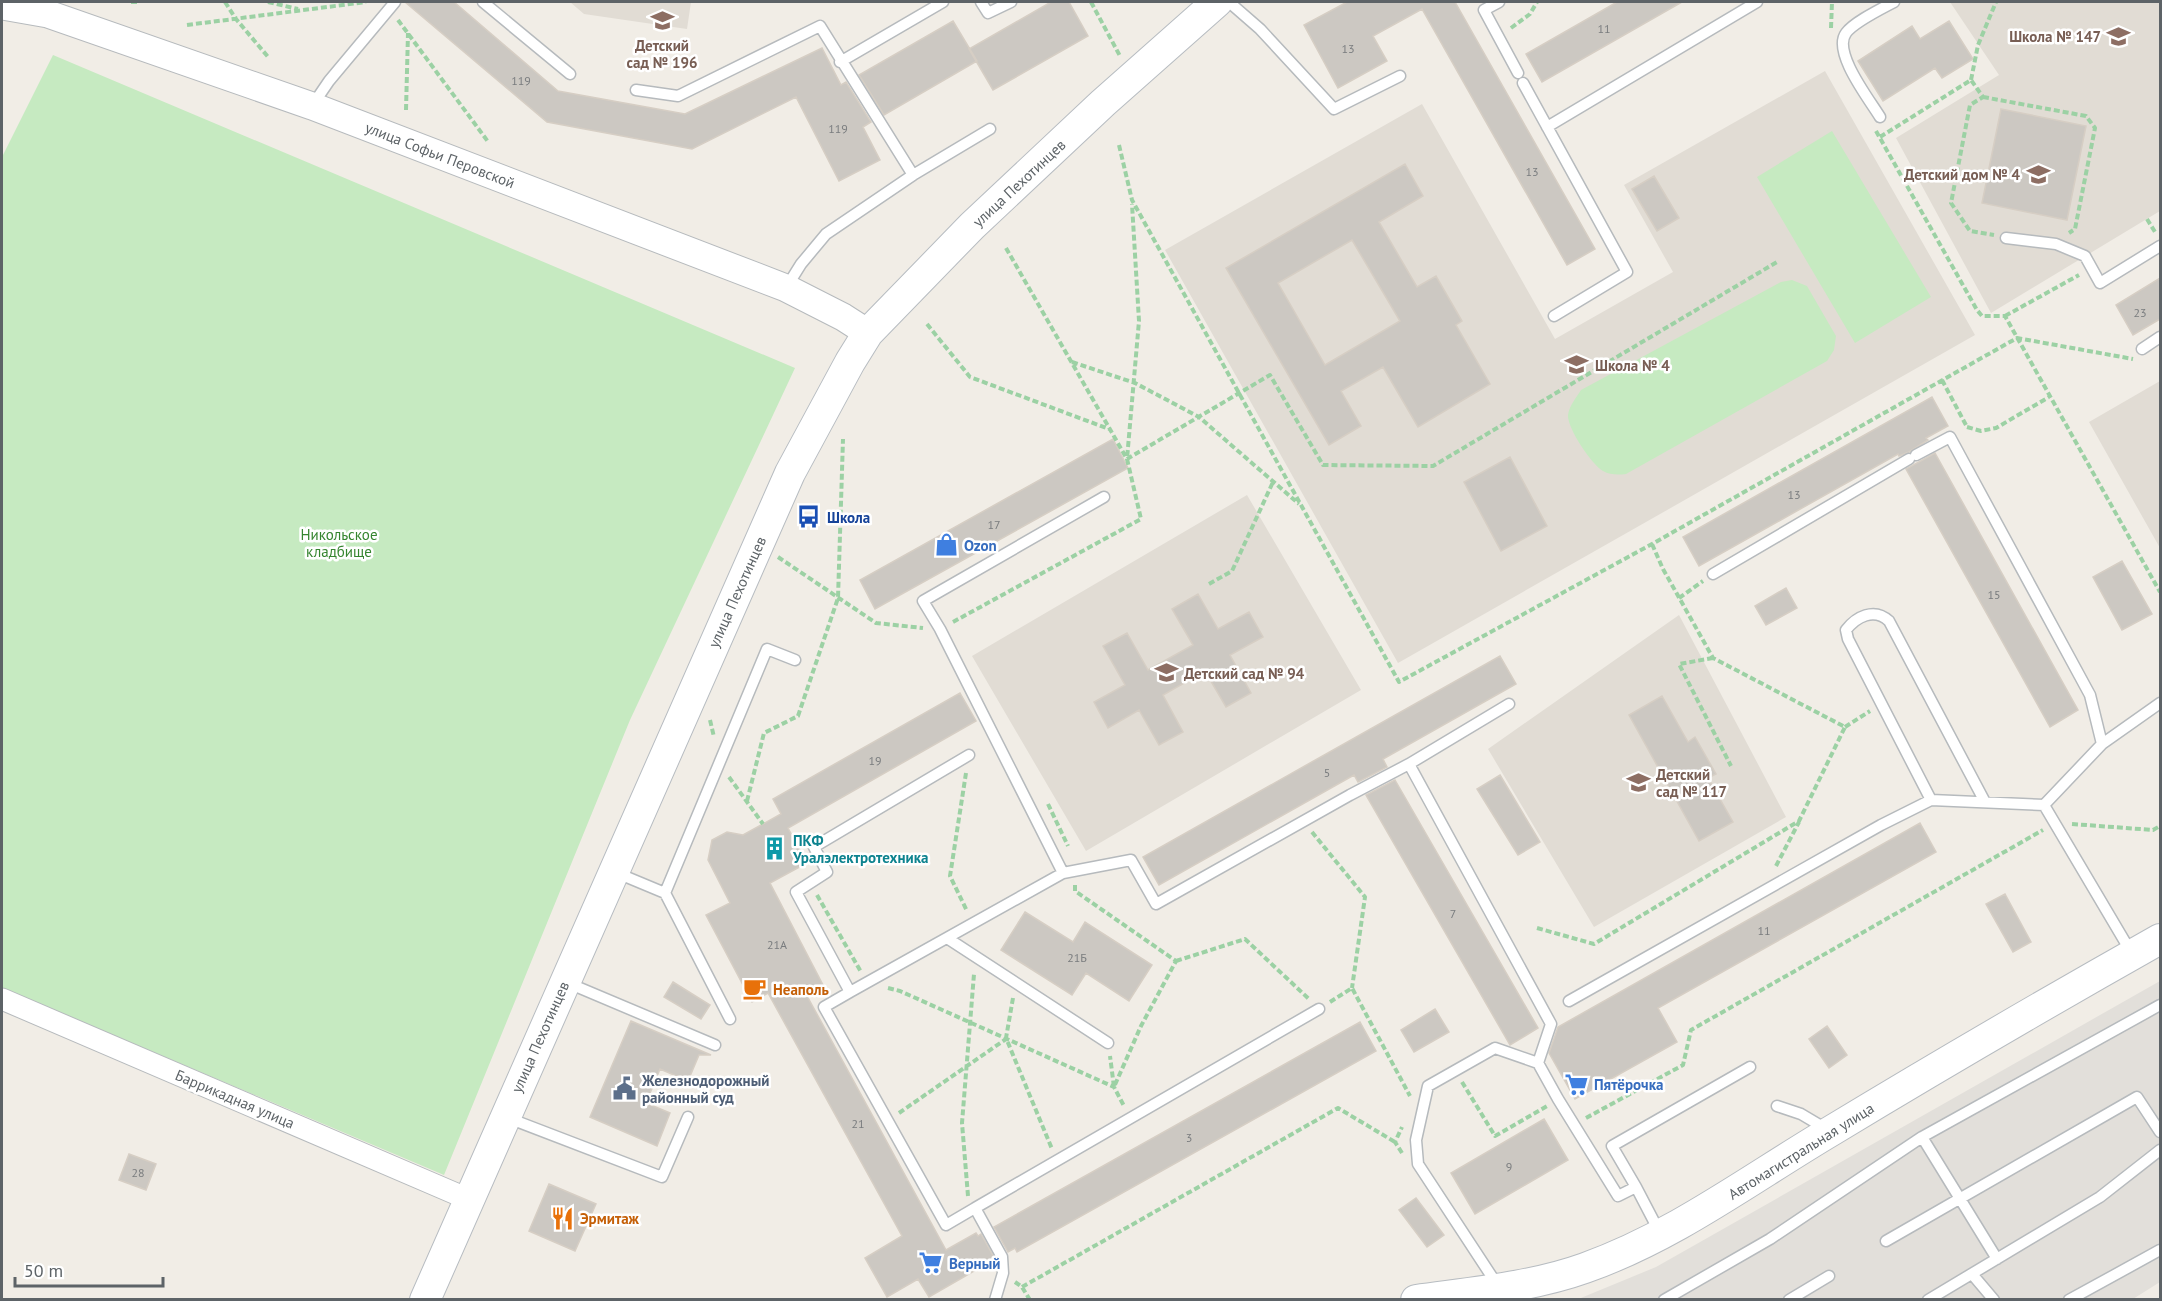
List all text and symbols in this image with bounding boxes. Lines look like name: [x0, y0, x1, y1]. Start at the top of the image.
school or university icon: Детский сад № 196: [649, 8, 675, 34]
house number: 11: [1597, 21, 1611, 36]
school or university icon: Школа № 147: [2106, 23, 2132, 49]
place label: Школа № 147: [2009, 27, 2101, 46]
place label: Детский сад № 196: [627, 36, 697, 72]
house number: 13: [1341, 41, 1355, 56]
house number: 119: [511, 73, 531, 88]
street label: улица Софьи Перовской: [362, 118, 518, 192]
house number: 119: [828, 121, 848, 136]
street label: улица Пехотинцев: [969, 135, 1069, 231]
school or university icon: Детский дом № 4: [2025, 161, 2051, 187]
house number: 13: [1525, 164, 1539, 179]
place label: Детский дом № 4: [1904, 165, 2020, 184]
house number: 23: [2133, 305, 2147, 320]
school or university icon: Школа № 4: [1564, 352, 1590, 378]
place label: Школа № 4: [1595, 356, 1670, 375]
house number: 13: [1787, 487, 1801, 502]
bus stop icon: Школа: [796, 504, 822, 530]
place label: Школа: [827, 508, 870, 527]
house number: 17: [987, 517, 1001, 532]
park label: Никольское кладбище: [301, 525, 378, 561]
shop icon: Ozon: [933, 532, 959, 558]
street label: улица Пехотинцев: [704, 533, 770, 651]
place label: Ozon: [964, 536, 997, 555]
house number: 15: [1987, 587, 2001, 602]
school or university icon: Детский сад № 94: [1153, 660, 1179, 686]
place label: Детский сад № 94: [1184, 664, 1305, 683]
house number: 19: [868, 753, 882, 768]
house number: 5: [1324, 765, 1330, 780]
place label: Детский сад № 117: [1656, 765, 1727, 801]
school or university icon: Детский сад № 117: [1625, 770, 1651, 796]
place label: ПКФ Уралэлектротехника: [792, 831, 928, 867]
building icon: ПКФ Уралэлектротехника: [762, 836, 788, 862]
house number: 7: [1450, 906, 1456, 921]
house number: 11: [1757, 923, 1771, 938]
house number: 21А: [767, 937, 787, 952]
house number: 21Б: [1067, 950, 1087, 965]
cafe icon: Неаполь: [742, 976, 768, 1002]
street label: улица Пехотинцев: [507, 978, 573, 1096]
place label: Неаполь: [773, 980, 830, 999]
street label: Баррикадная улица: [173, 1065, 297, 1133]
place label: Железнодорожный районный суд: [641, 1071, 769, 1107]
supermarket icon: Пятёрочка: [1563, 1071, 1589, 1097]
place label: Пятёрочка: [1594, 1075, 1663, 1094]
public building icon: Железнодорожный районный суд: [611, 1076, 637, 1102]
street label: Автомагистральная улица: [1725, 1098, 1877, 1204]
house number: 21: [851, 1116, 865, 1131]
house number: 3: [1186, 1130, 1192, 1145]
house number: 9: [1506, 1159, 1512, 1174]
house number: 28: [131, 1165, 145, 1180]
restaurant icon: Эрмитаж: [549, 1205, 575, 1231]
place label: Эрмитаж: [580, 1209, 640, 1228]
scale bar: [15, 1250, 164, 1288]
supermarket icon: Верный: [918, 1250, 944, 1276]
place label: Верный: [949, 1254, 1000, 1273]
text: 50 m: [24, 1259, 63, 1282]

